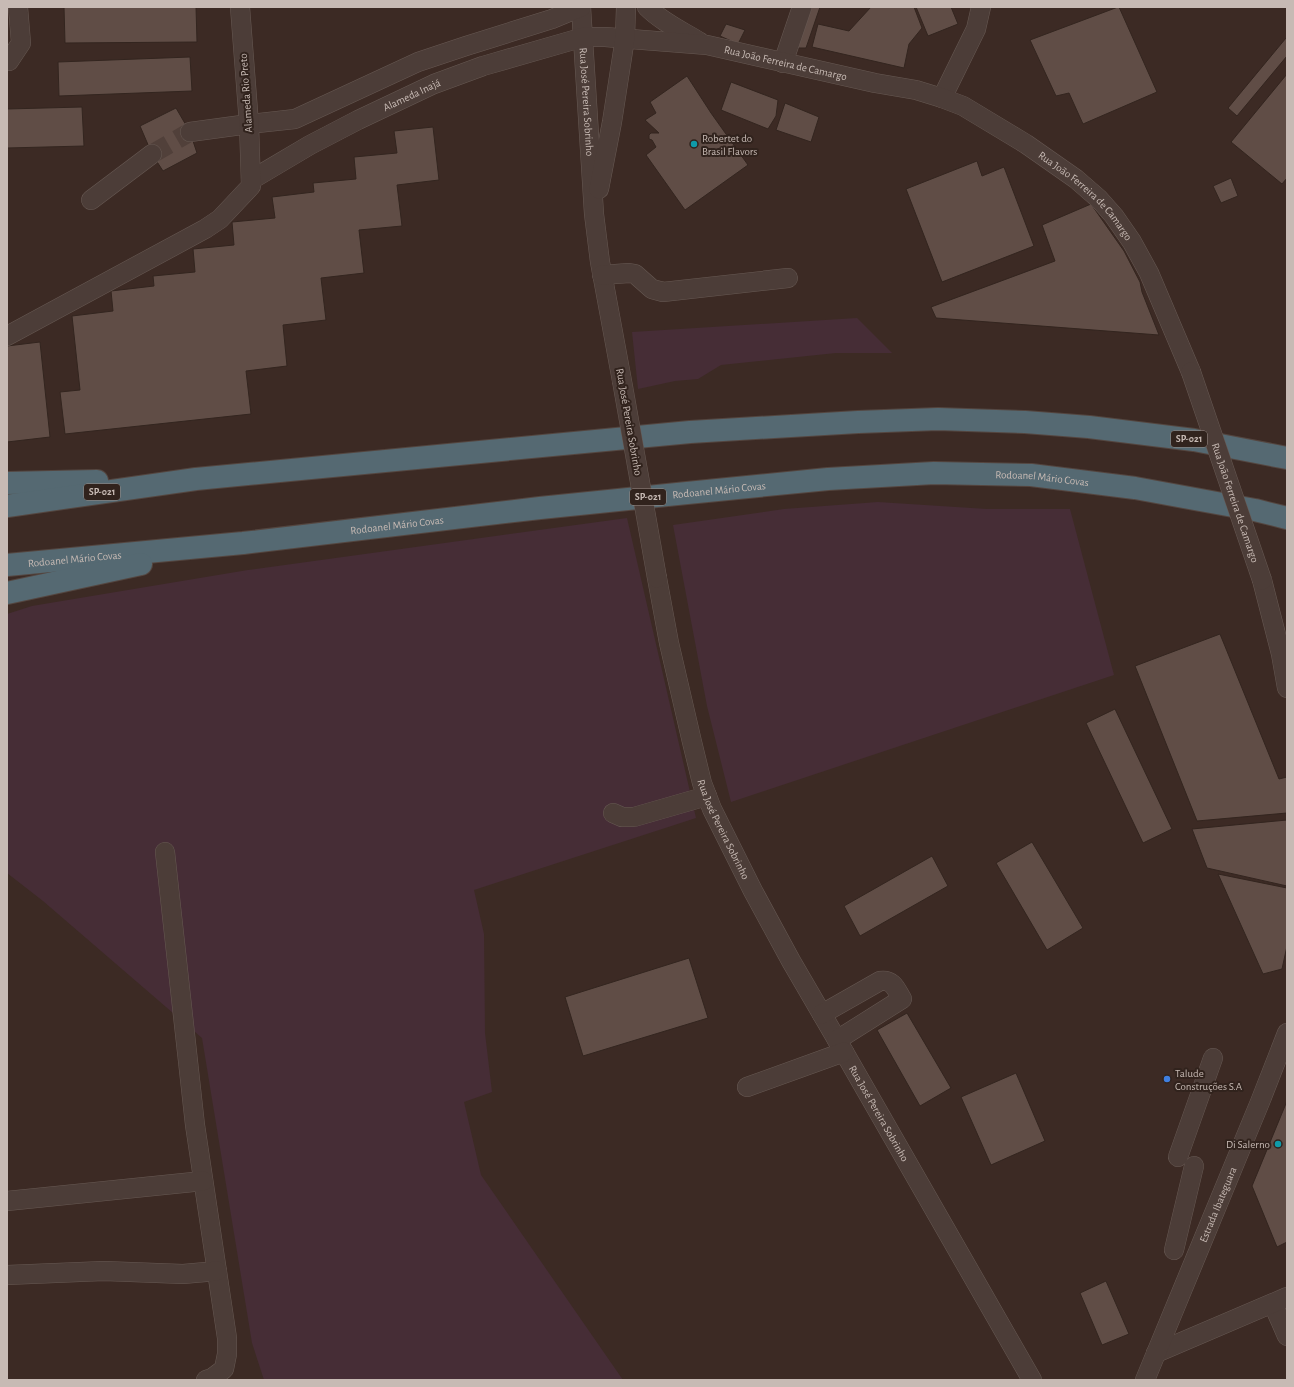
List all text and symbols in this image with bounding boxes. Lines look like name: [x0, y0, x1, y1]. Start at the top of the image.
street label: Rua João Ferreira de Camargo: [723, 44, 848, 82]
street label: Rua José Pereira Sobrinho: [578, 47, 596, 157]
street label: Alameda Rio Preto: [238, 53, 254, 133]
street label: Alameda Inajá: [381, 77, 442, 113]
place label: Robertet do Brasil Flavors: [702, 133, 757, 157]
marker: Robertet do Brasil Flavors: [689, 139, 699, 149]
street label: Rua João Ferreira de Camargo: [1037, 149, 1135, 242]
street label: Rua José Pereira Sobrinho: [614, 367, 644, 477]
road number: SP-021: [1171, 431, 1207, 447]
street label: Rua João Ferreira de Camargo: [1210, 441, 1261, 564]
street label: Rodoanel Mário Covas: [995, 469, 1089, 488]
street label: Rodoanel Mário Covas: [672, 480, 766, 500]
road number: SP-021: [84, 484, 120, 500]
road number: SP-021: [630, 489, 666, 505]
street label: Rodoanel Mário Covas: [350, 514, 444, 536]
street label: Rodoanel Mário Covas: [27, 549, 122, 569]
street label: Rua José Pereira Sobrinho: [696, 778, 752, 881]
street label: Rua José Pereira Sobrinho: [847, 1063, 911, 1163]
place label: Talude Construções S.A: [1175, 1068, 1243, 1092]
marker: Talude Construções S.A: [1162, 1074, 1172, 1084]
place label: Di Salerno: [1226, 1139, 1270, 1150]
marker: Di Salerno: [1273, 1139, 1283, 1149]
street label: Estrada Ibateguara: [1197, 1165, 1238, 1244]

